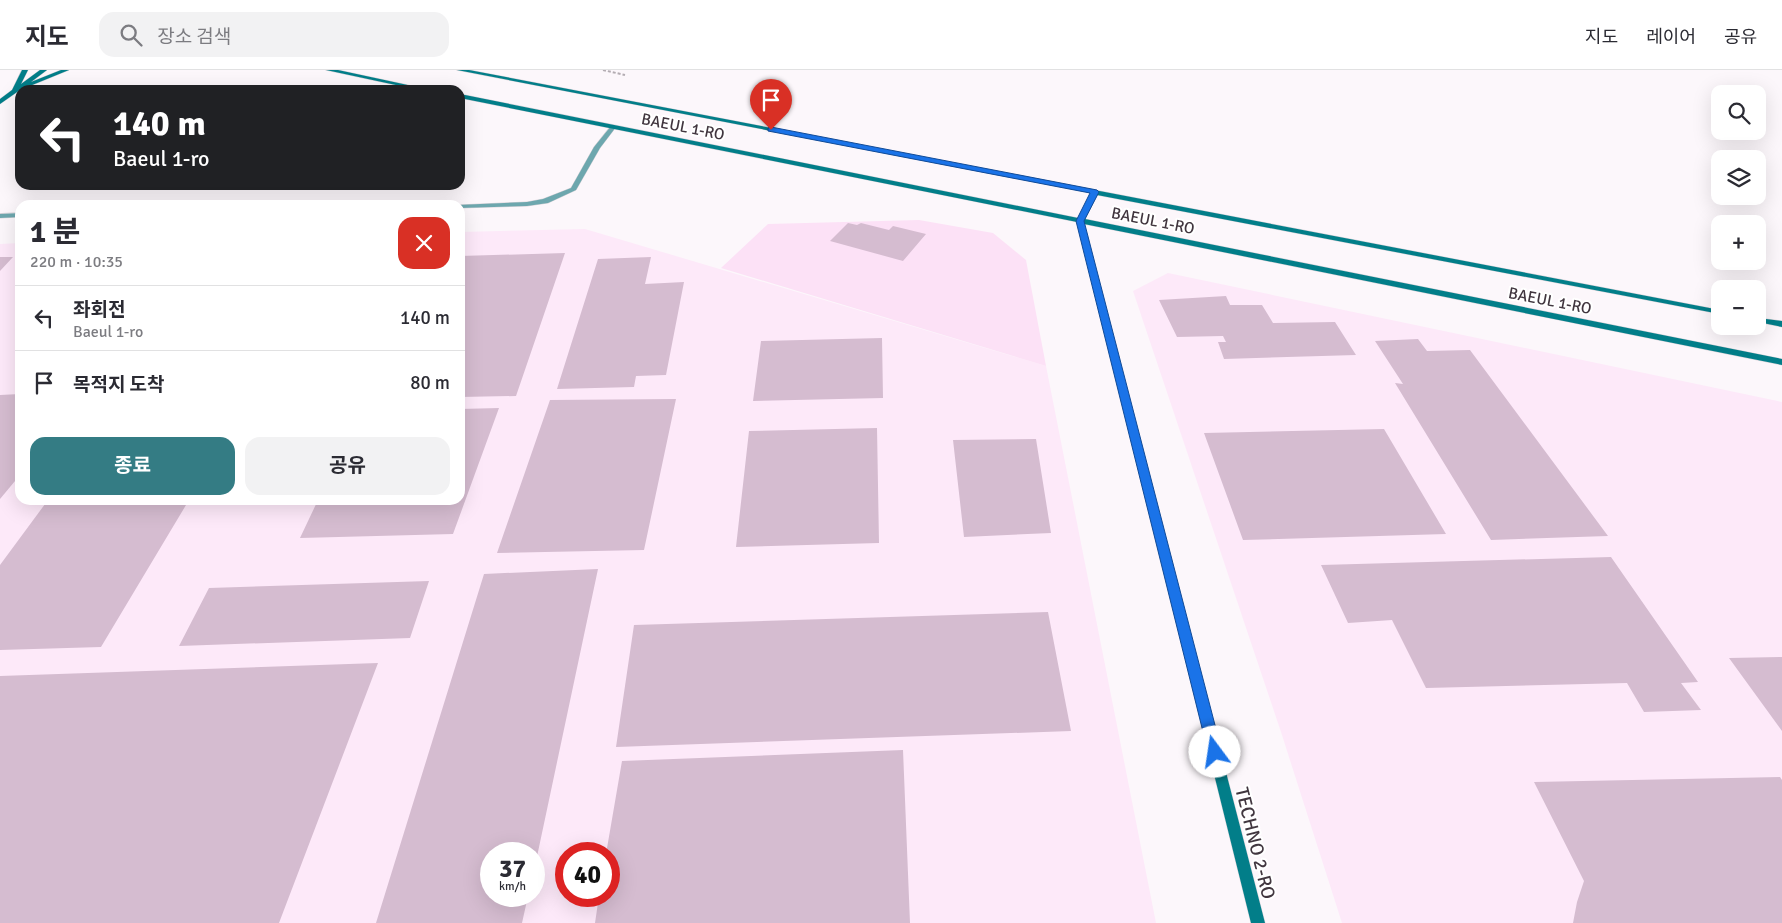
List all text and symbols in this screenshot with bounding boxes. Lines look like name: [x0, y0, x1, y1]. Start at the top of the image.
search box: [99, 12, 449, 57]
icon: search: [117, 21, 145, 49]
text: 지도: [25, 22, 69, 52]
text: 장소 검색: [157, 25, 231, 49]
text: 지도: [1585, 26, 1618, 48]
text: 레이어: [1646, 26, 1696, 48]
text: 공유: [1724, 26, 1757, 48]
pin: [750, 79, 792, 130]
map controls: [1711, 85, 1766, 335]
button: search: [1711, 85, 1766, 140]
icon: arrive: [757, 86, 785, 114]
text: 140 m: [113, 102, 206, 145]
icon: left: [30, 105, 95, 170]
street label: BAEUL 1-RO: [639, 109, 726, 145]
text: Baeul 1-ro: [113, 145, 210, 172]
button: layers: [1711, 150, 1766, 205]
street label: BAEUL 1-RO: [1109, 203, 1196, 239]
text: 1 분: [30, 214, 80, 251]
button: +: [1711, 215, 1766, 270]
button: close: [398, 217, 450, 269]
text: 220 m · 10:35: [30, 252, 123, 272]
button: −: [1711, 280, 1766, 335]
street label: BAEUL 1-RO: [1506, 283, 1593, 319]
text: 좌회전: [73, 298, 125, 322]
icon: left: [30, 304, 58, 332]
text: 140 m: [400, 306, 450, 330]
text: Baeul 1-ro: [73, 322, 143, 342]
icon: arrive: [30, 369, 58, 397]
text: 80 m: [410, 371, 450, 395]
text: 목적지 도착: [73, 373, 165, 397]
button: 종료: [30, 437, 235, 495]
button: 공유: [245, 437, 450, 495]
position arrow: [1188, 725, 1240, 777]
street label: TECHNO 2-RO: [1230, 785, 1281, 902]
speed limit sign: 40: [555, 842, 620, 907]
text: 37: [499, 853, 526, 884]
text: km/h: [499, 879, 526, 894]

